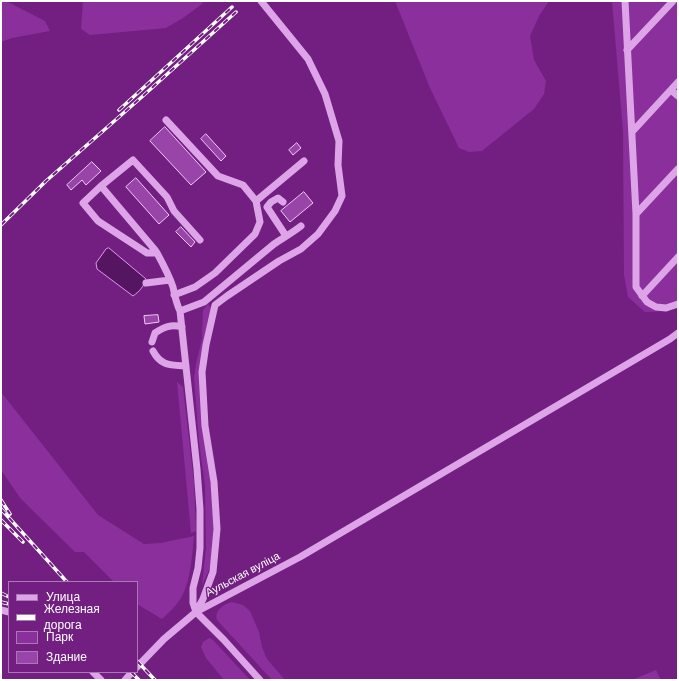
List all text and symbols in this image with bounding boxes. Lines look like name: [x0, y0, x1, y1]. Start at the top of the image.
street label: Аульская вуліца: [204, 550, 282, 600]
legend: [8, 581, 138, 673]
text: Улица: [46, 589, 80, 605]
text: Железная дорога: [44, 601, 100, 633]
text: Парк: [46, 629, 73, 645]
text: Здание: [46, 649, 87, 665]

